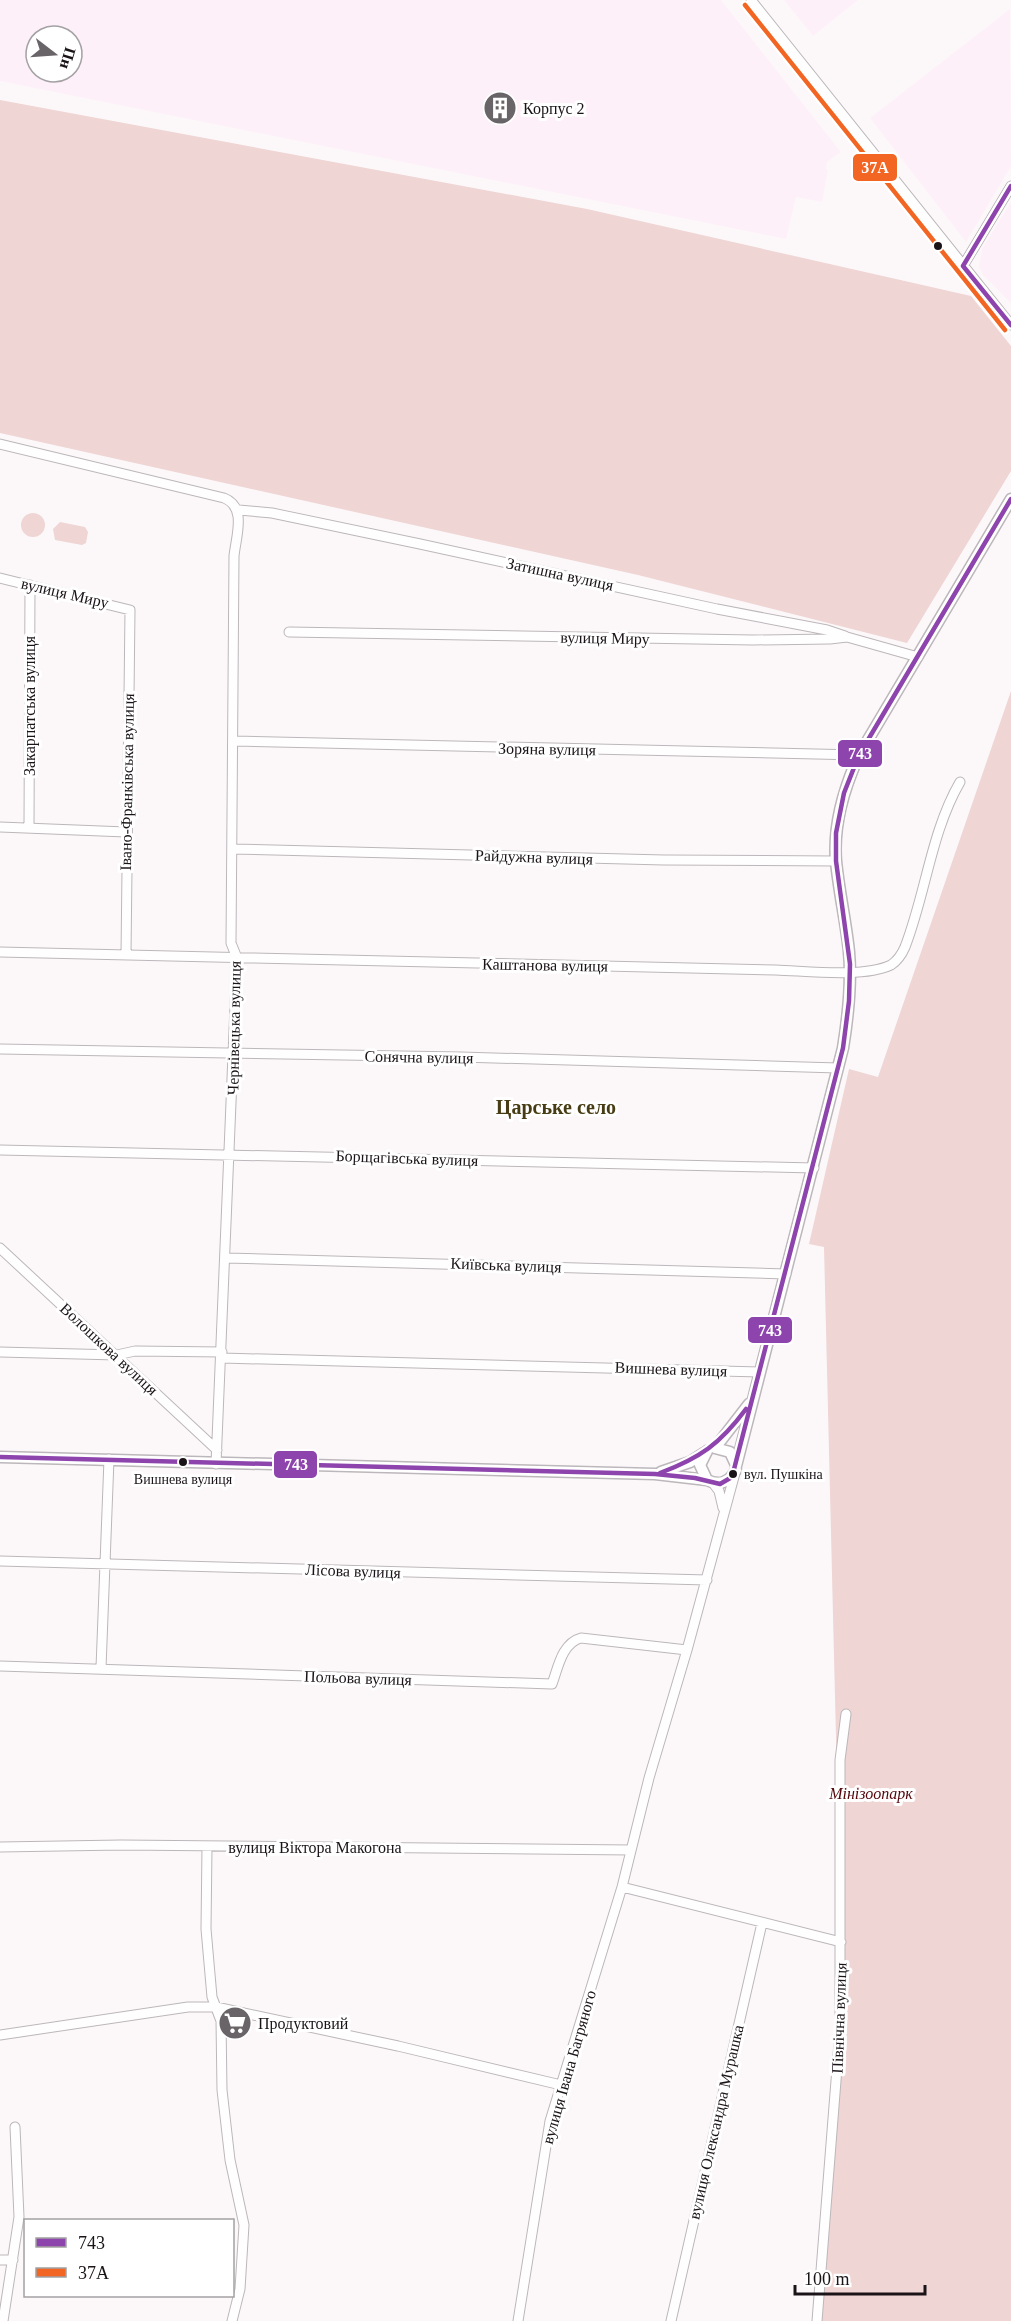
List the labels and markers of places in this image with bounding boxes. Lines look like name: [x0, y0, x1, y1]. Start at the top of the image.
building icon: Корпус 2: [482, 90, 518, 126]
place label: Корпус 2: [523, 100, 585, 118]
unlabelled marker: [932, 240, 944, 252]
marker: Вишнева вулиця: [177, 1456, 189, 1468]
place label: вул. Пушкіна: [744, 1467, 824, 1482]
marker: вул. Пушкіна: [727, 1468, 739, 1480]
place label: Вишнева вулиця: [134, 1472, 233, 1487]
supermarket icon: Продуктовий: [217, 2005, 253, 2041]
place label: Продуктовий: [258, 2015, 349, 2033]

